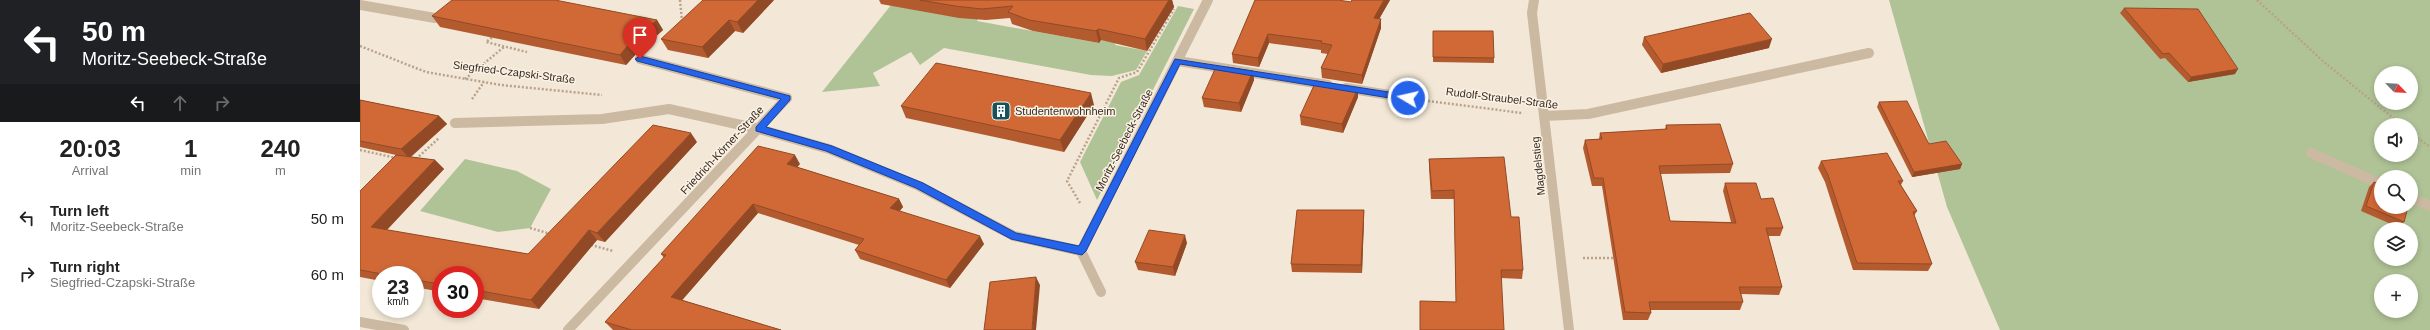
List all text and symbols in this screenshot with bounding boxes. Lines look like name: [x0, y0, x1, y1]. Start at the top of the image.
icon: left: [16, 16, 68, 68]
text: 50 m: [82, 16, 146, 47]
pin: [623, 18, 657, 59]
icon: arrive: [629, 24, 651, 46]
text: Moritz-Seebeck-Straße: [82, 49, 267, 69]
street label: Siegfried-Czapski-Straße: [452, 59, 576, 85]
north arrow: [2374, 66, 2418, 110]
map controls: [2374, 66, 2418, 318]
position arrow: [1387, 77, 1429, 119]
street label: Rudolf-Straubel-Straße: [1445, 85, 1559, 111]
street label: Moritz-Seebeck-Straße: [1093, 87, 1155, 193]
icon: left: [127, 92, 149, 114]
icon: ahead: [169, 92, 191, 114]
icon: right: [211, 92, 233, 114]
building icon: Studentenwohnheim: [990, 100, 1012, 122]
street label: Friedrich-Körner-Straße: [678, 103, 766, 197]
place label: Studentenwohnheim: [1015, 105, 1115, 117]
button: sound: [2374, 118, 2418, 162]
text: 20:03: [59, 135, 121, 162]
text: 1: [184, 135, 197, 162]
text: 240: [261, 135, 301, 162]
street label: Magdelstieg: [1529, 136, 1547, 196]
text: Arrival: [72, 163, 109, 178]
text: min: [180, 163, 201, 178]
text: m: [275, 163, 286, 178]
button: search: [2374, 170, 2418, 214]
text: Turn left: [50, 202, 109, 219]
icon: left: [16, 207, 38, 229]
text: 50 m: [311, 210, 344, 227]
text: Moritz-Seebeck-Straße: [50, 219, 184, 234]
button: layers: [2374, 222, 2418, 266]
text: Turn right: [50, 258, 120, 275]
icon: right: [16, 263, 38, 285]
text: 60 m: [311, 266, 344, 283]
speed limit sign: 30: [432, 266, 484, 318]
button: +: [2374, 274, 2418, 318]
text: Siegfried-Czapski-Straße: [50, 275, 195, 290]
text: 23: [387, 276, 409, 298]
text: km/h: [387, 296, 409, 307]

